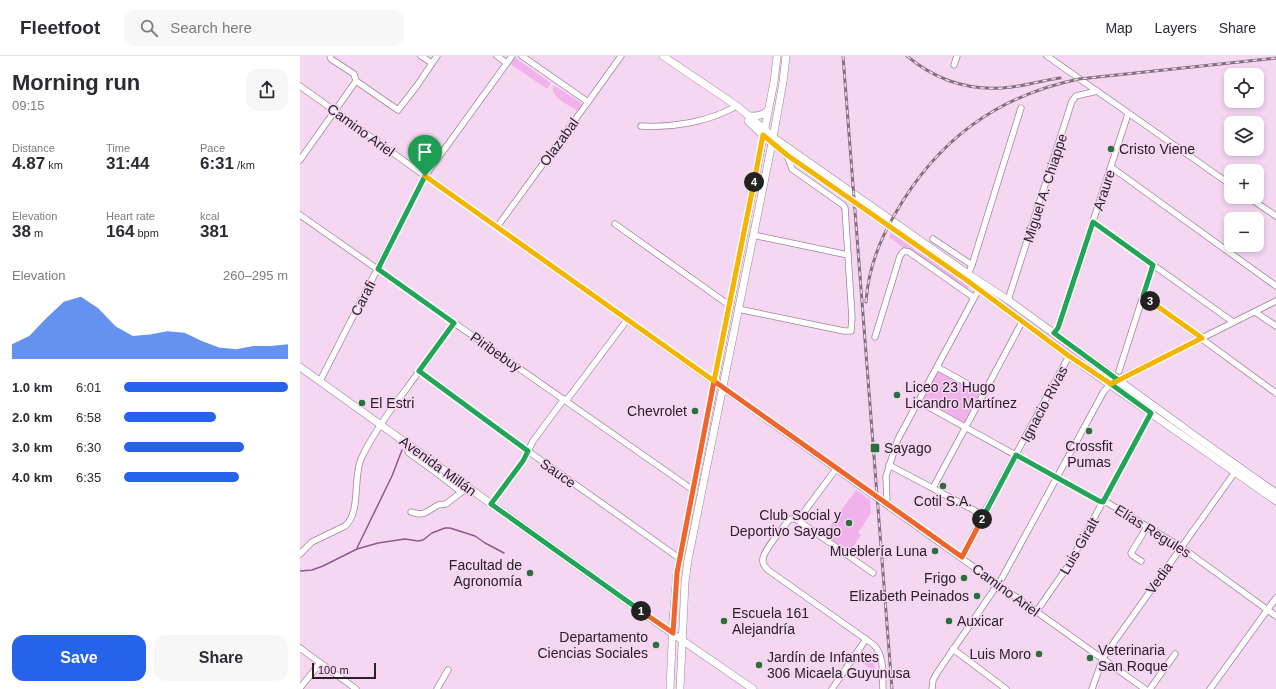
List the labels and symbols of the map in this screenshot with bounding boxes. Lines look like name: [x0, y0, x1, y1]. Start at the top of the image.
street label: Camino Ariel: [324, 100, 398, 160]
street label: Olazabal: [536, 115, 582, 169]
street label: Miguel A. Chiappe: [1020, 131, 1070, 245]
pin: [408, 135, 442, 176]
place label: Cristo Viene: [1119, 141, 1195, 157]
marker: Cristo Viene: [1106, 144, 1116, 154]
street label: Araure: [1090, 167, 1118, 212]
pin: 4: [744, 172, 764, 192]
street label: Carafi: [347, 278, 379, 318]
pin: 3: [1140, 291, 1160, 311]
street label: Piribebuy: [468, 329, 524, 375]
street label: Ignacio Rivas: [1017, 363, 1071, 445]
place label: Liceo 23 Hugo Licandro Martínez: [905, 379, 1017, 411]
marker: Liceo 23 Hugo Licandro Martínez: [892, 390, 902, 400]
place label: El Estri: [370, 395, 414, 411]
marker: El Estri: [357, 398, 367, 408]
place label: Chevrolet: [627, 403, 687, 419]
marker: Chevrolet: [690, 406, 700, 416]
marker: Crossfit Pumas: [1084, 426, 1094, 436]
street label: Avenida Millán: [397, 433, 479, 499]
place label: Crossfit Pumas: [1065, 438, 1113, 470]
place label: Sayago: [884, 440, 932, 456]
marker: Sayago: [869, 442, 881, 454]
street label: Sauce: [537, 455, 579, 491]
marker: Cotil S.A.: [938, 481, 948, 491]
place label: Cotil S.A.: [914, 493, 972, 509]
street label: Elías Regules: [1112, 501, 1194, 561]
place label: Club Social y Deportivo Sayago: [730, 507, 841, 539]
pin: 2: [972, 509, 992, 529]
street label: Luis Giralt: [1056, 515, 1102, 577]
marker: Club Social y Deportivo Sayago: [844, 518, 854, 528]
place label: Mueblería Luna: [830, 543, 927, 559]
marker: Mueblería Luna: [930, 546, 940, 556]
place label: Facultad de Agronomía: [449, 557, 522, 589]
street label: Vedia: [1142, 559, 1176, 597]
street label: Camino Ariel: [969, 560, 1043, 620]
marker: Facultad de Agronomía: [525, 568, 535, 578]
place label: Frigo: [924, 570, 956, 586]
marker: Frigo: [959, 573, 969, 583]
place label: Elizabeth Peinados: [849, 588, 969, 604]
marker: Elizabeth Peinados: [972, 591, 982, 601]
pin: 1: [631, 601, 651, 621]
place label: Escuela 161 Alejandría: [732, 605, 809, 637]
place label: Auxicar: [957, 613, 1004, 629]
marker: Escuela 161 Alejandría: [719, 616, 729, 626]
marker: Auxicar: [944, 616, 954, 626]
place label: Departamento Ciencias Sociales: [538, 629, 648, 661]
marker: Departamento Ciencias Sociales: [651, 640, 661, 650]
place label: Veterinaria San Roque: [1098, 642, 1168, 674]
place label: Luis Moro: [970, 646, 1031, 662]
place label: Jardín de Infantes 306 Micaela Guyunusa: [767, 649, 910, 681]
marker: Luis Moro: [1034, 649, 1044, 659]
marker: Veterinaria San Roque: [1085, 653, 1095, 663]
marker: Jardín de Infantes 306 Micaela Guyunusa: [754, 660, 764, 670]
scale bar: [312, 661, 376, 680]

